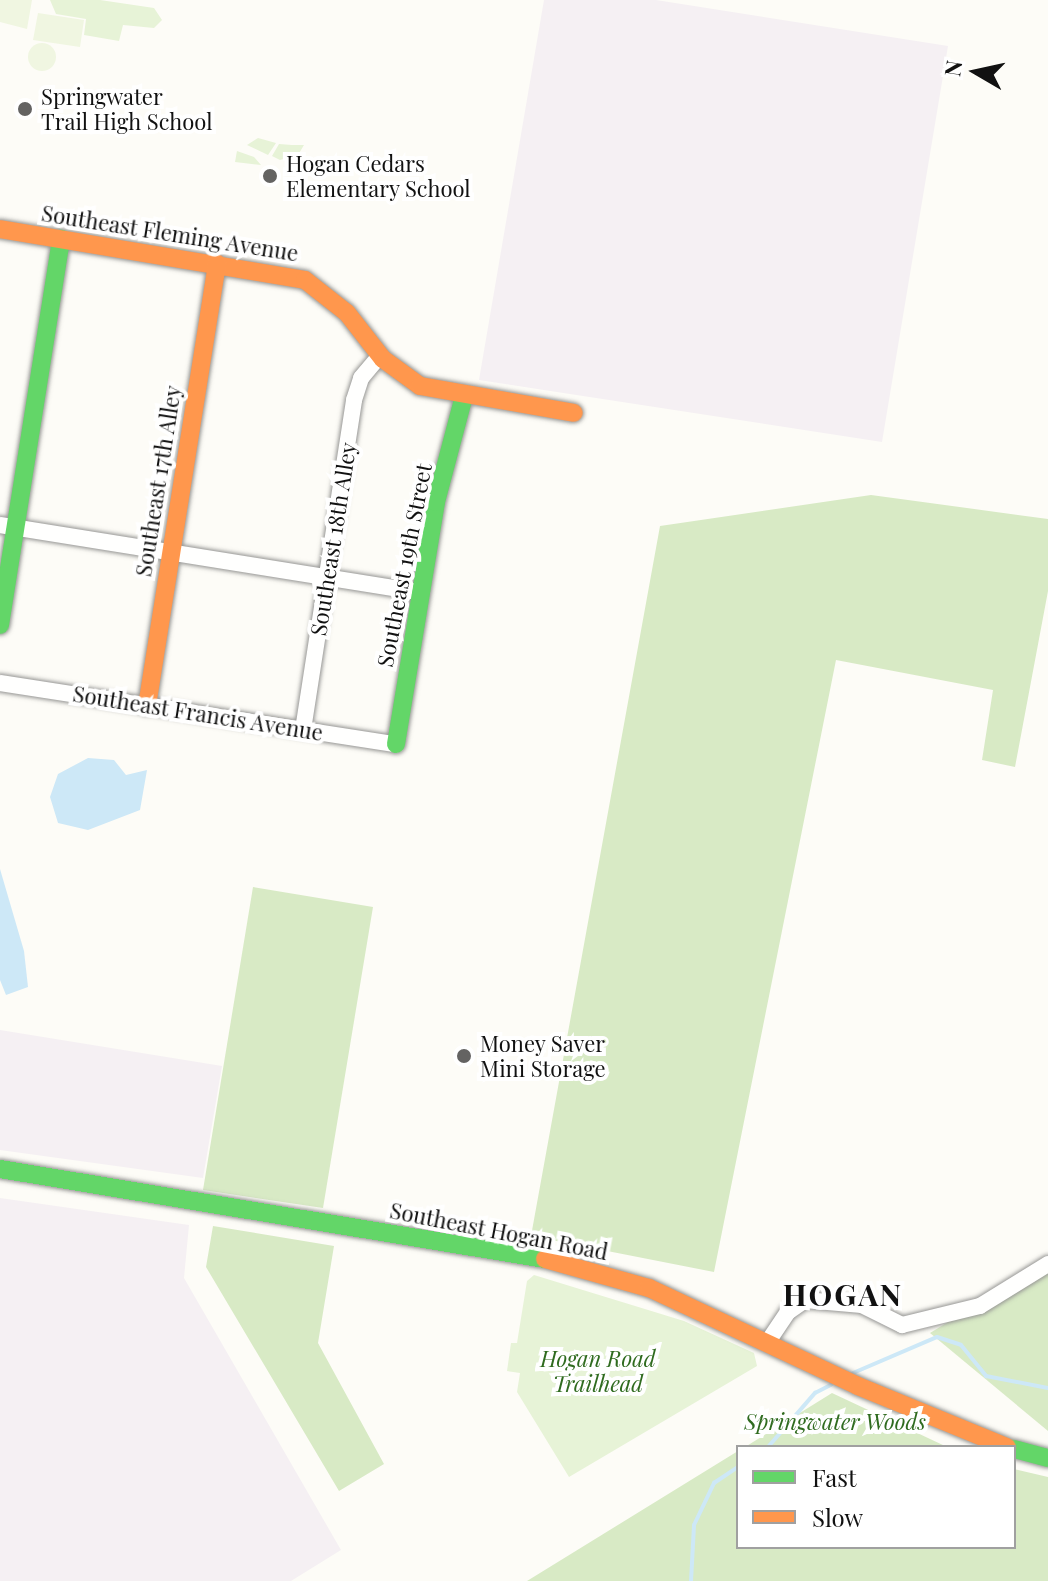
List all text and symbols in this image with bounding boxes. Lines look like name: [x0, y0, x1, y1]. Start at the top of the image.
north arrow: [936, 32, 1016, 112]
text: N: [936, 58, 968, 78]
place label: Springwater Trail High School: [41, 83, 212, 134]
marker: Springwater Trail High School: [16, 100, 34, 118]
place label: Hogan Cedars Elementary School: [286, 150, 471, 202]
marker: Hogan Cedars Elementary School: [261, 167, 279, 185]
street label: Southeast Fleming Avenue: [39, 200, 301, 266]
street label: Southeast 17th Alley: [130, 383, 186, 579]
street label: Southeast 18th Alley: [305, 440, 361, 638]
street label: Southeast 19th Street: [371, 461, 437, 669]
street label: Southeast Francis Avenue: [70, 680, 326, 746]
place label: Money Saver Mini Storage: [480, 1030, 606, 1082]
marker: Money Saver Mini Storage: [455, 1047, 473, 1065]
street label: Southeast Hogan Road: [388, 1197, 610, 1265]
district label: HOGAN: [783, 1276, 903, 1312]
park label: Hogan Road Trailhead: [540, 1345, 656, 1396]
park label: Springwater Woods: [744, 1409, 926, 1435]
legend: [736, 1445, 1016, 1549]
text: Fast: [812, 1461, 857, 1493]
text: Slow: [812, 1501, 863, 1533]

